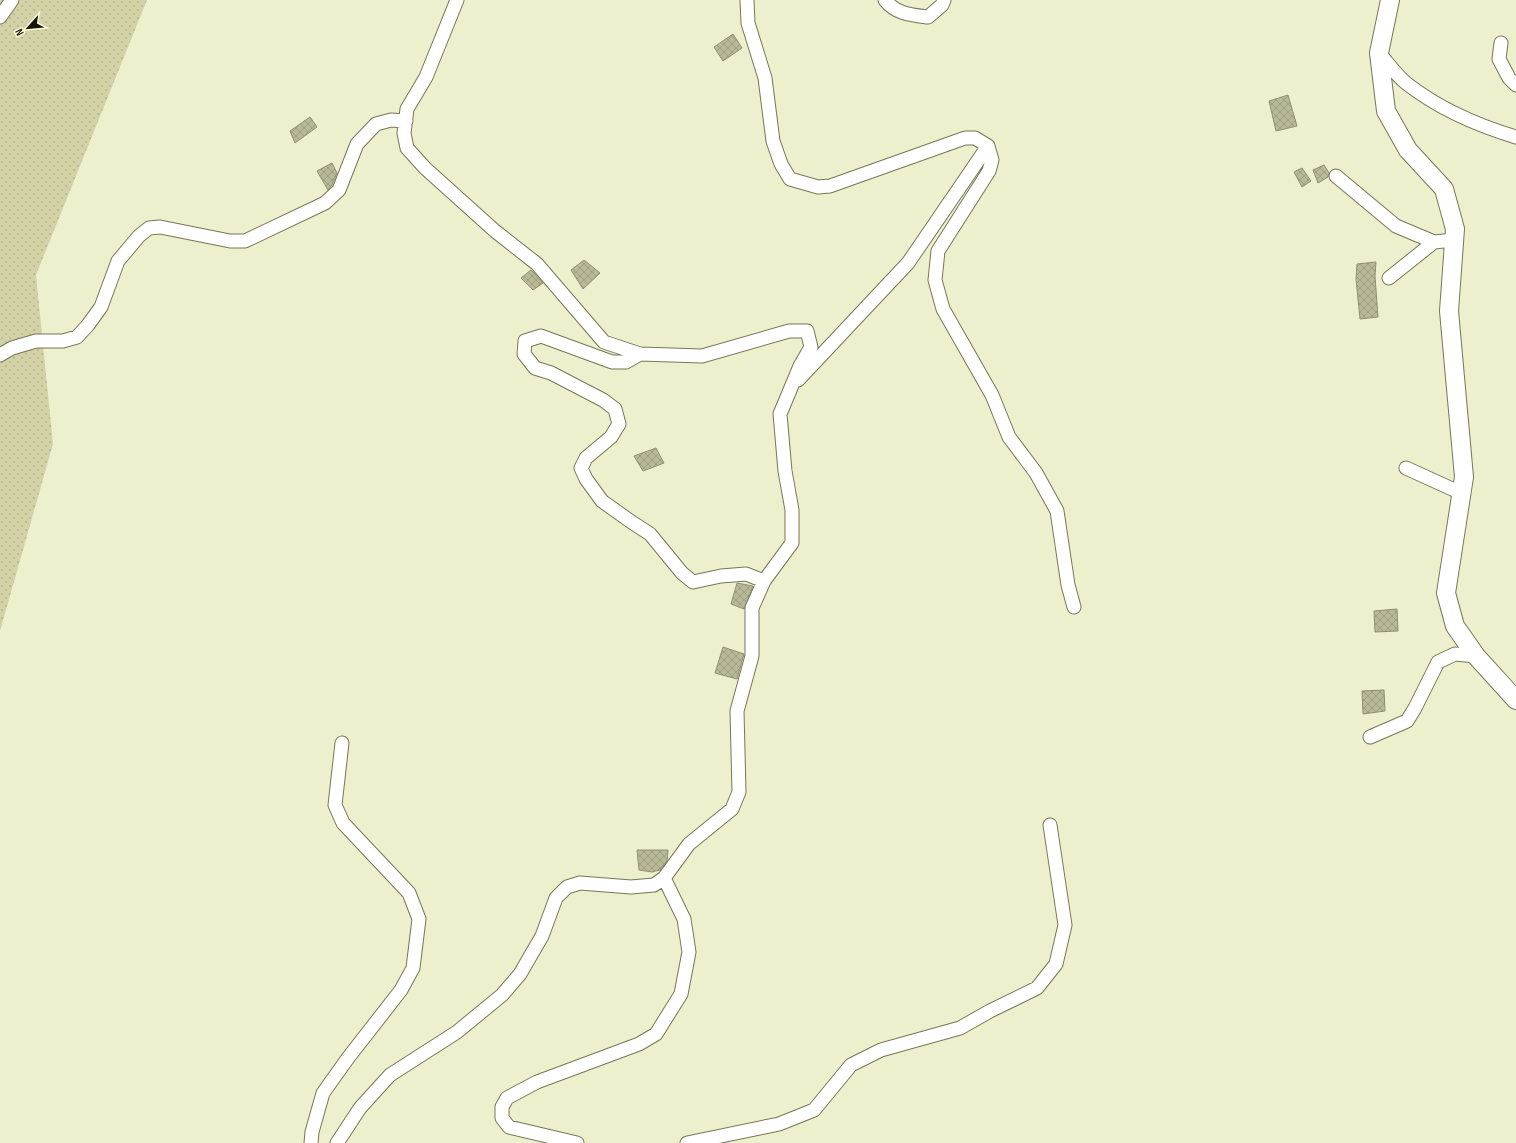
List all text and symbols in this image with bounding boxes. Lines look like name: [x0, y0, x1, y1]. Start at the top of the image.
north arrow: [8, 8, 48, 48]
text: N: [12, 27, 27, 38]

